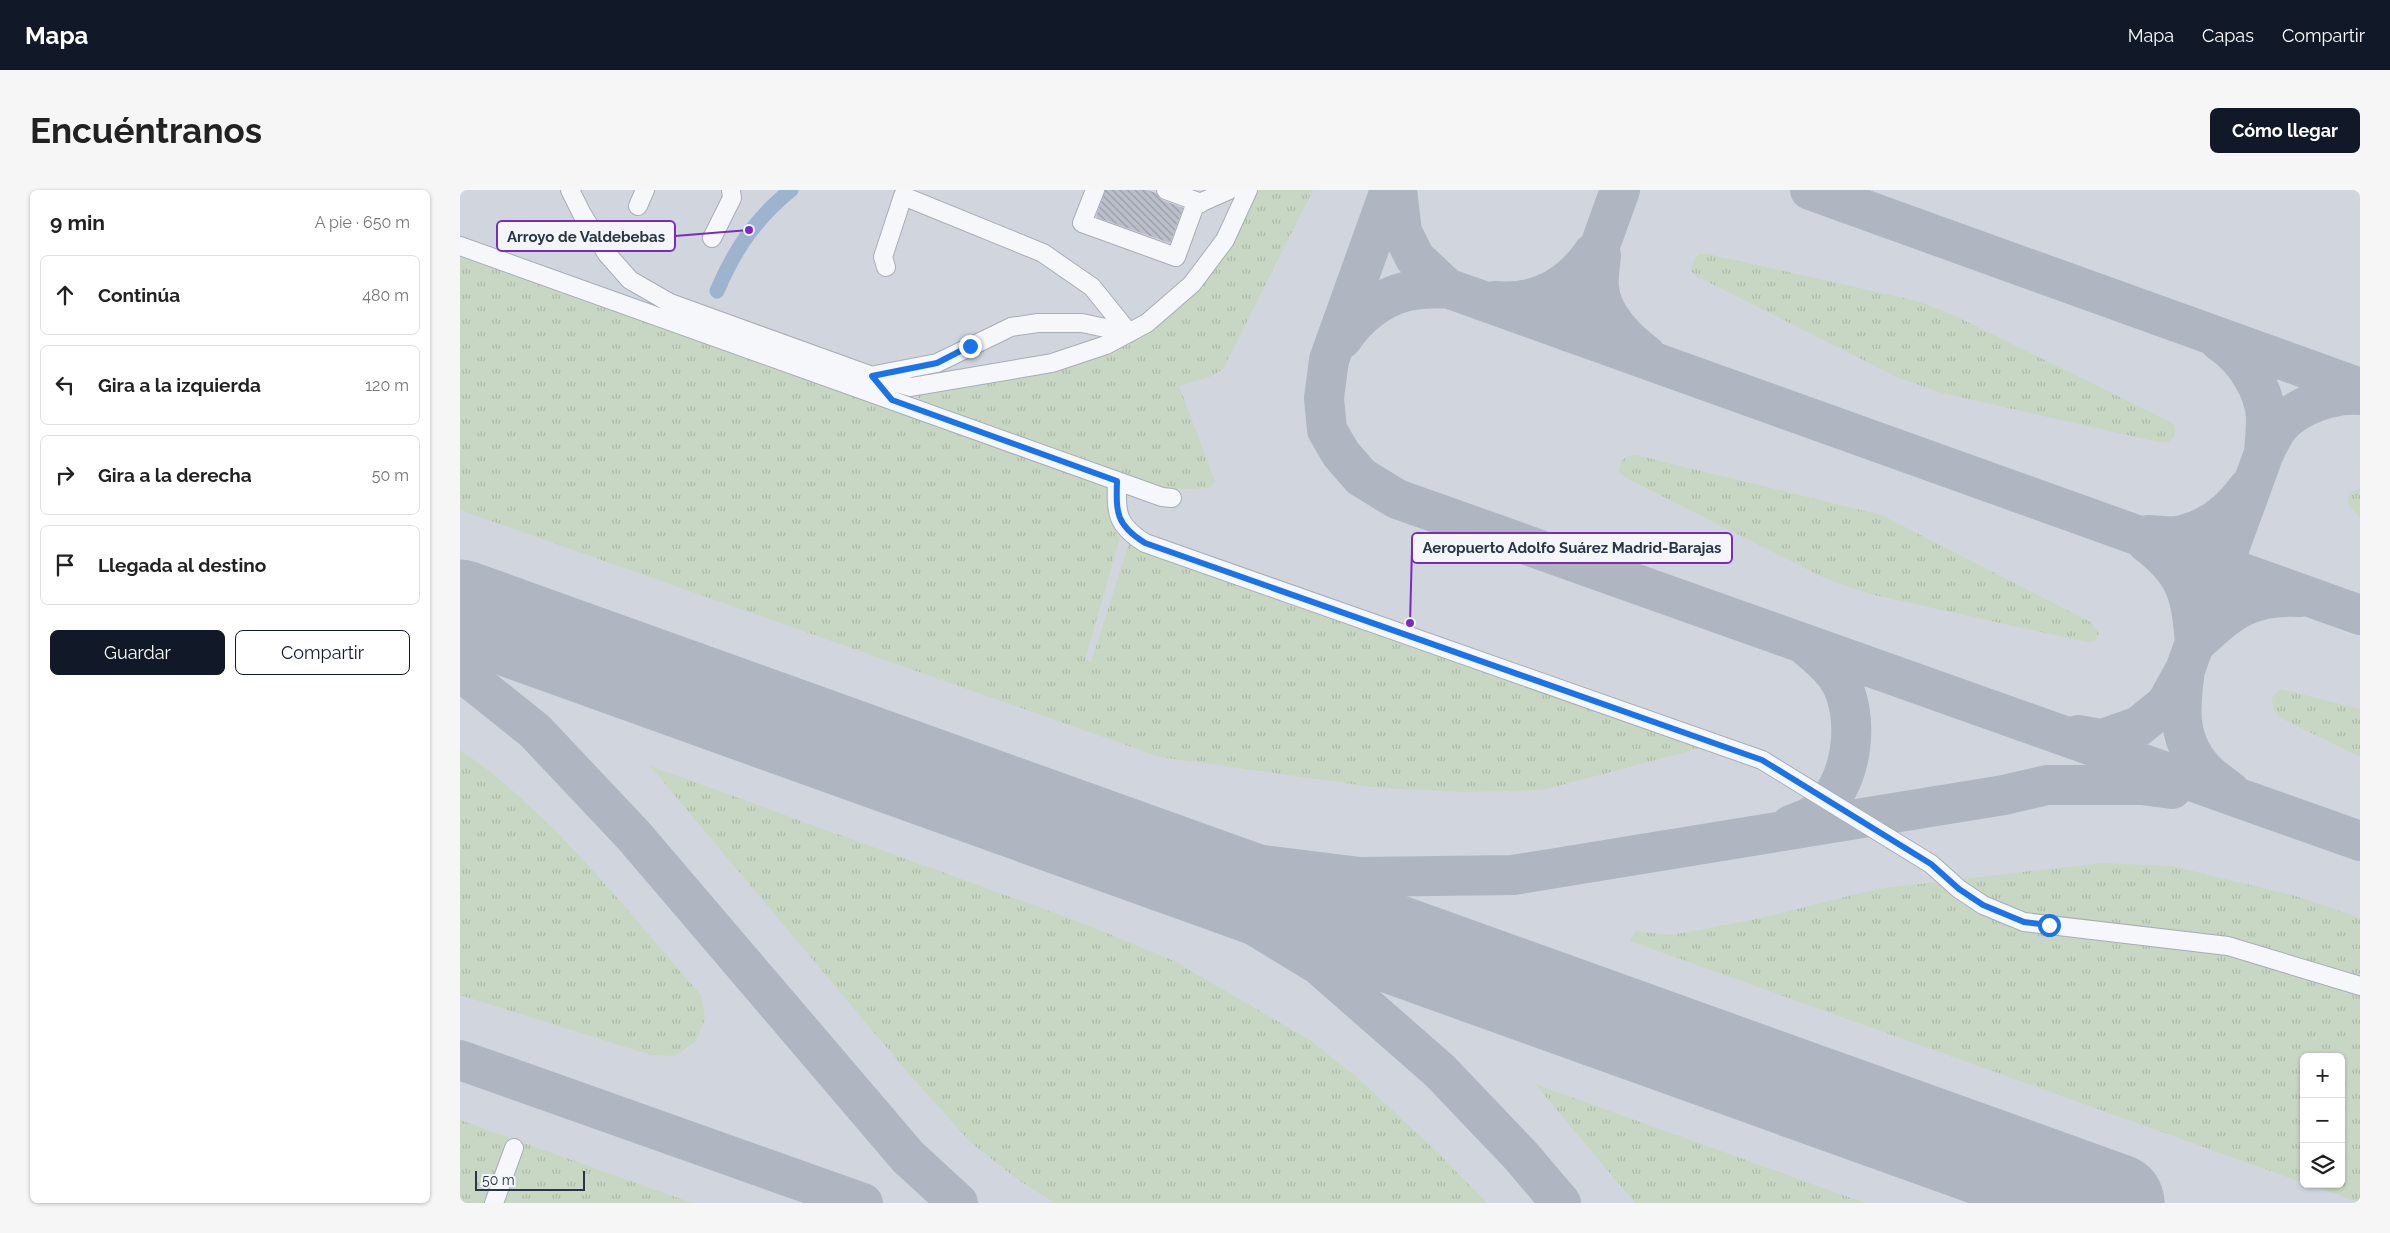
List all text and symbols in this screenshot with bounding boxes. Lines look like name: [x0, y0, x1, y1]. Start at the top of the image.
text: Mapa: [25, 21, 88, 50]
text: Mapa: [2128, 25, 2174, 46]
text: Capas: [2202, 25, 2254, 46]
text: Compartir: [2282, 25, 2365, 46]
button: Cómo llegar: [2210, 108, 2360, 153]
text: Encuéntranos: [30, 110, 262, 151]
text: 9 min: [50, 210, 105, 235]
text: A pie · 650 m: [315, 213, 410, 232]
callout: Arroyo de Valdebebas: [497, 221, 675, 251]
text: Arroyo de Valdebebas: [507, 228, 665, 246]
icon: ahead: [51, 281, 79, 309]
text: Continúa: [98, 284, 180, 306]
text: 480 m: [362, 286, 409, 305]
route end: [959, 335, 982, 358]
icon: left: [51, 371, 79, 399]
text: Gira a la izquierda: [98, 374, 261, 396]
text: 120 m: [365, 376, 409, 395]
icon: right: [51, 461, 79, 489]
text: Gira a la derecha: [98, 464, 252, 486]
text: 50 m: [372, 466, 409, 485]
callout: Aeropuerto Adolfo Suárez Madrid-Barajas: [1412, 533, 1732, 563]
text: Aeropuerto Adolfo Suárez Madrid-Barajas: [1422, 539, 1722, 557]
icon: arrive: [51, 551, 79, 579]
text: Llegada al destino: [98, 554, 266, 576]
button: Guardar: [50, 630, 225, 675]
button: Compartir: [235, 630, 410, 675]
route start: [2038, 914, 2061, 937]
map controls: [2300, 1053, 2345, 1188]
button: +: [2300, 1053, 2345, 1098]
button: −: [2300, 1098, 2345, 1143]
button: layers: [2300, 1143, 2345, 1188]
scale bar: [475, 1168, 585, 1191]
text: 50 m: [482, 1172, 515, 1188]

